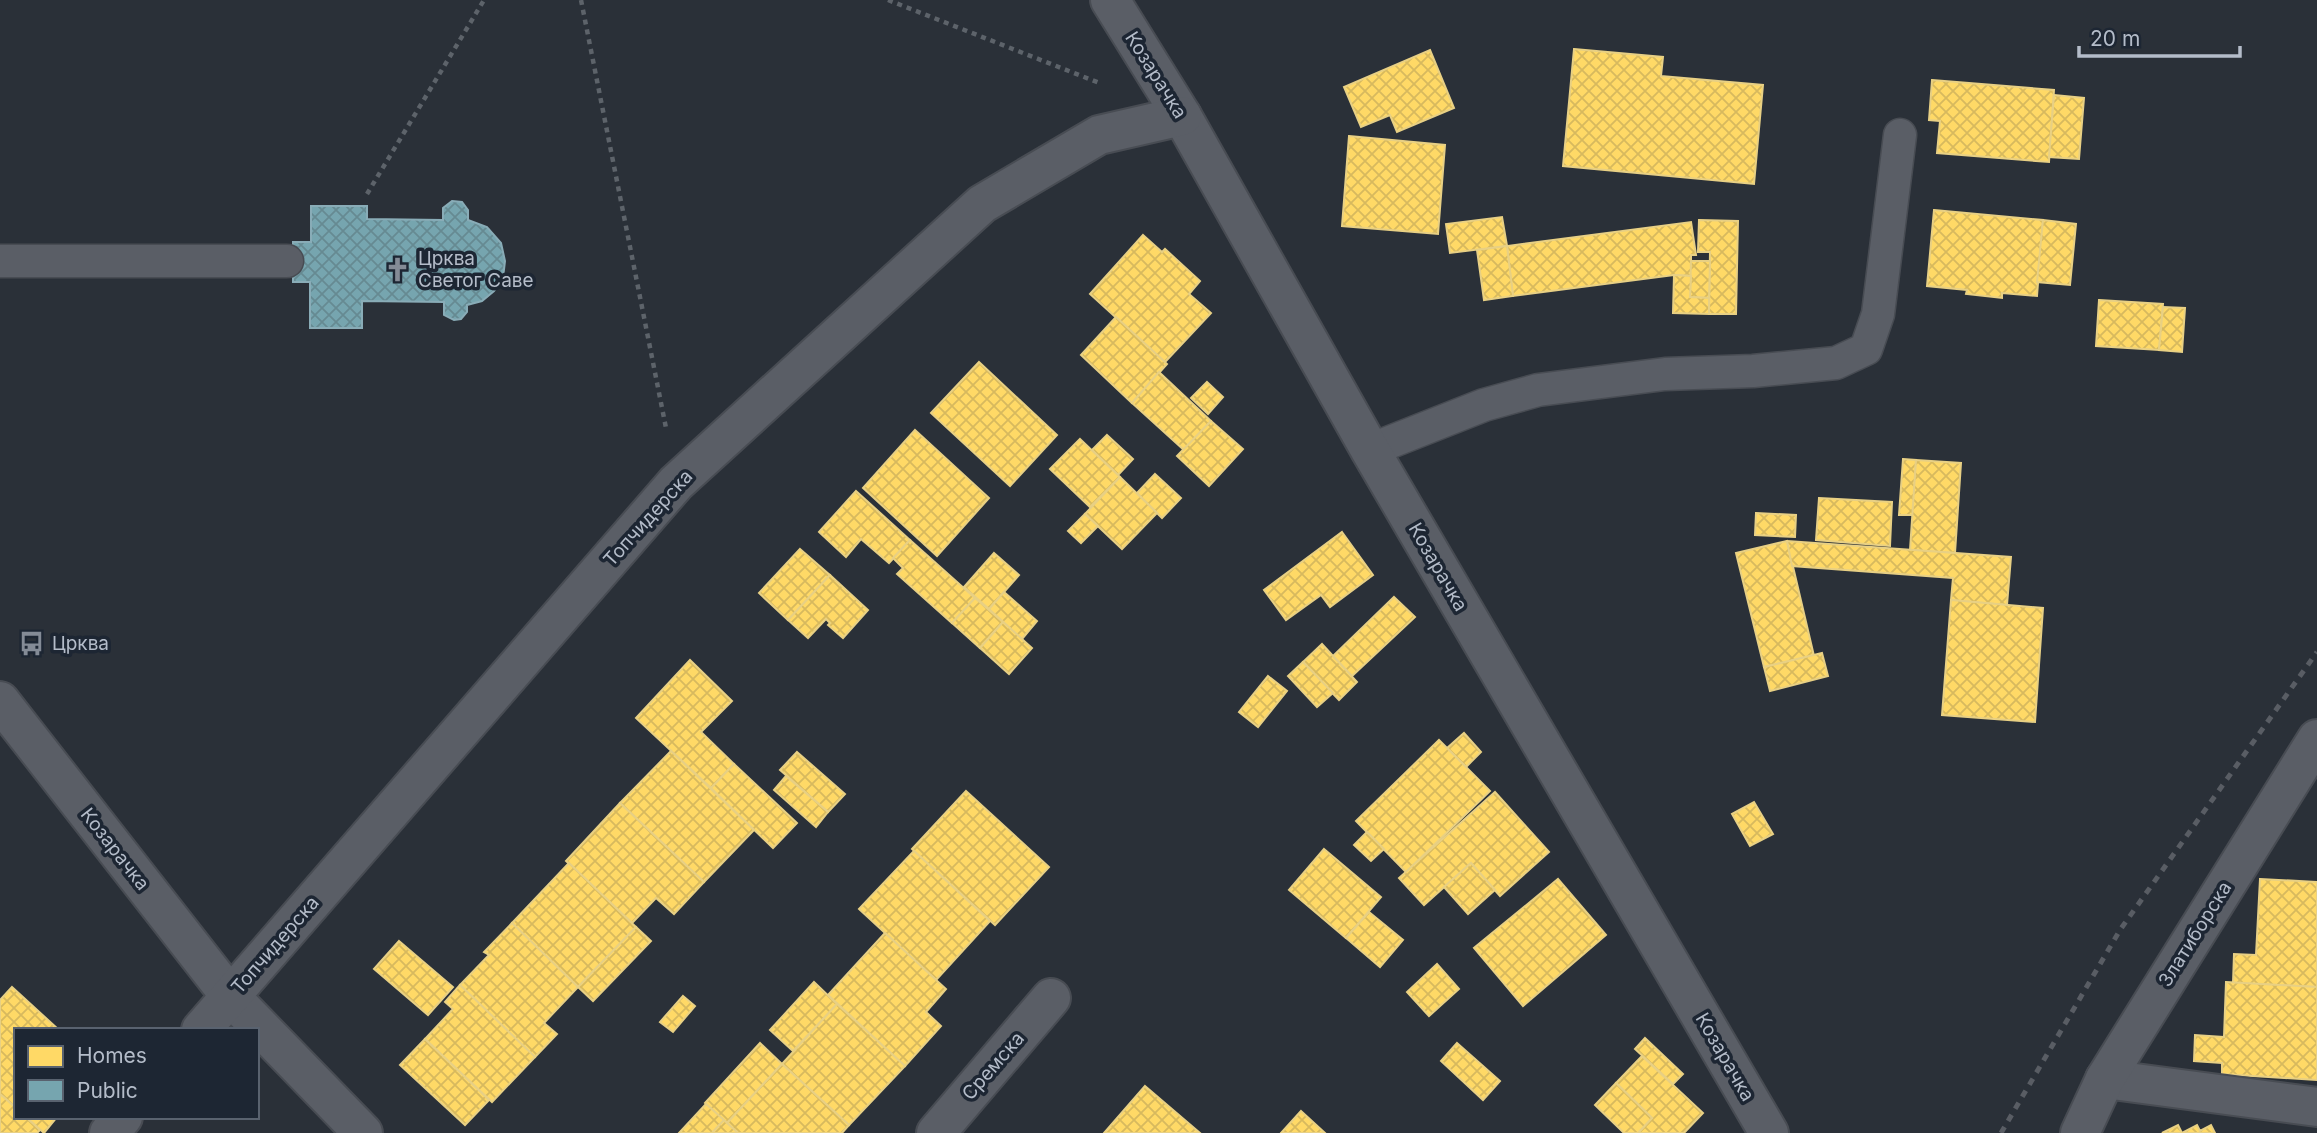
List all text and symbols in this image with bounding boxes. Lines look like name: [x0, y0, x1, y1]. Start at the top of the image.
scale bar: [2079, 14, 2240, 58]
text: 20 m: [2090, 26, 2140, 51]
street label: Козарачка: [1120, 27, 1192, 123]
place label: Црква Светог Саве: [418, 247, 534, 292]
church icon: Црква Светог Саве: [384, 255, 412, 283]
street label: Топчидерска: [599, 465, 697, 571]
street label: Козарачка: [1404, 519, 1472, 615]
bus stop icon: Црква: [18, 629, 46, 657]
place label: Црква: [52, 632, 109, 655]
street label: Козарачка: [76, 803, 154, 895]
street label: Златиборска: [2153, 877, 2237, 991]
street label: Топчидерска: [226, 891, 324, 999]
street label: Козарачка: [1691, 1009, 1759, 1105]
street label: Сремска: [957, 1027, 1029, 1105]
legend: [14, 1028, 259, 1119]
text: Homes: [77, 1043, 147, 1068]
text: Public: [77, 1078, 138, 1103]

